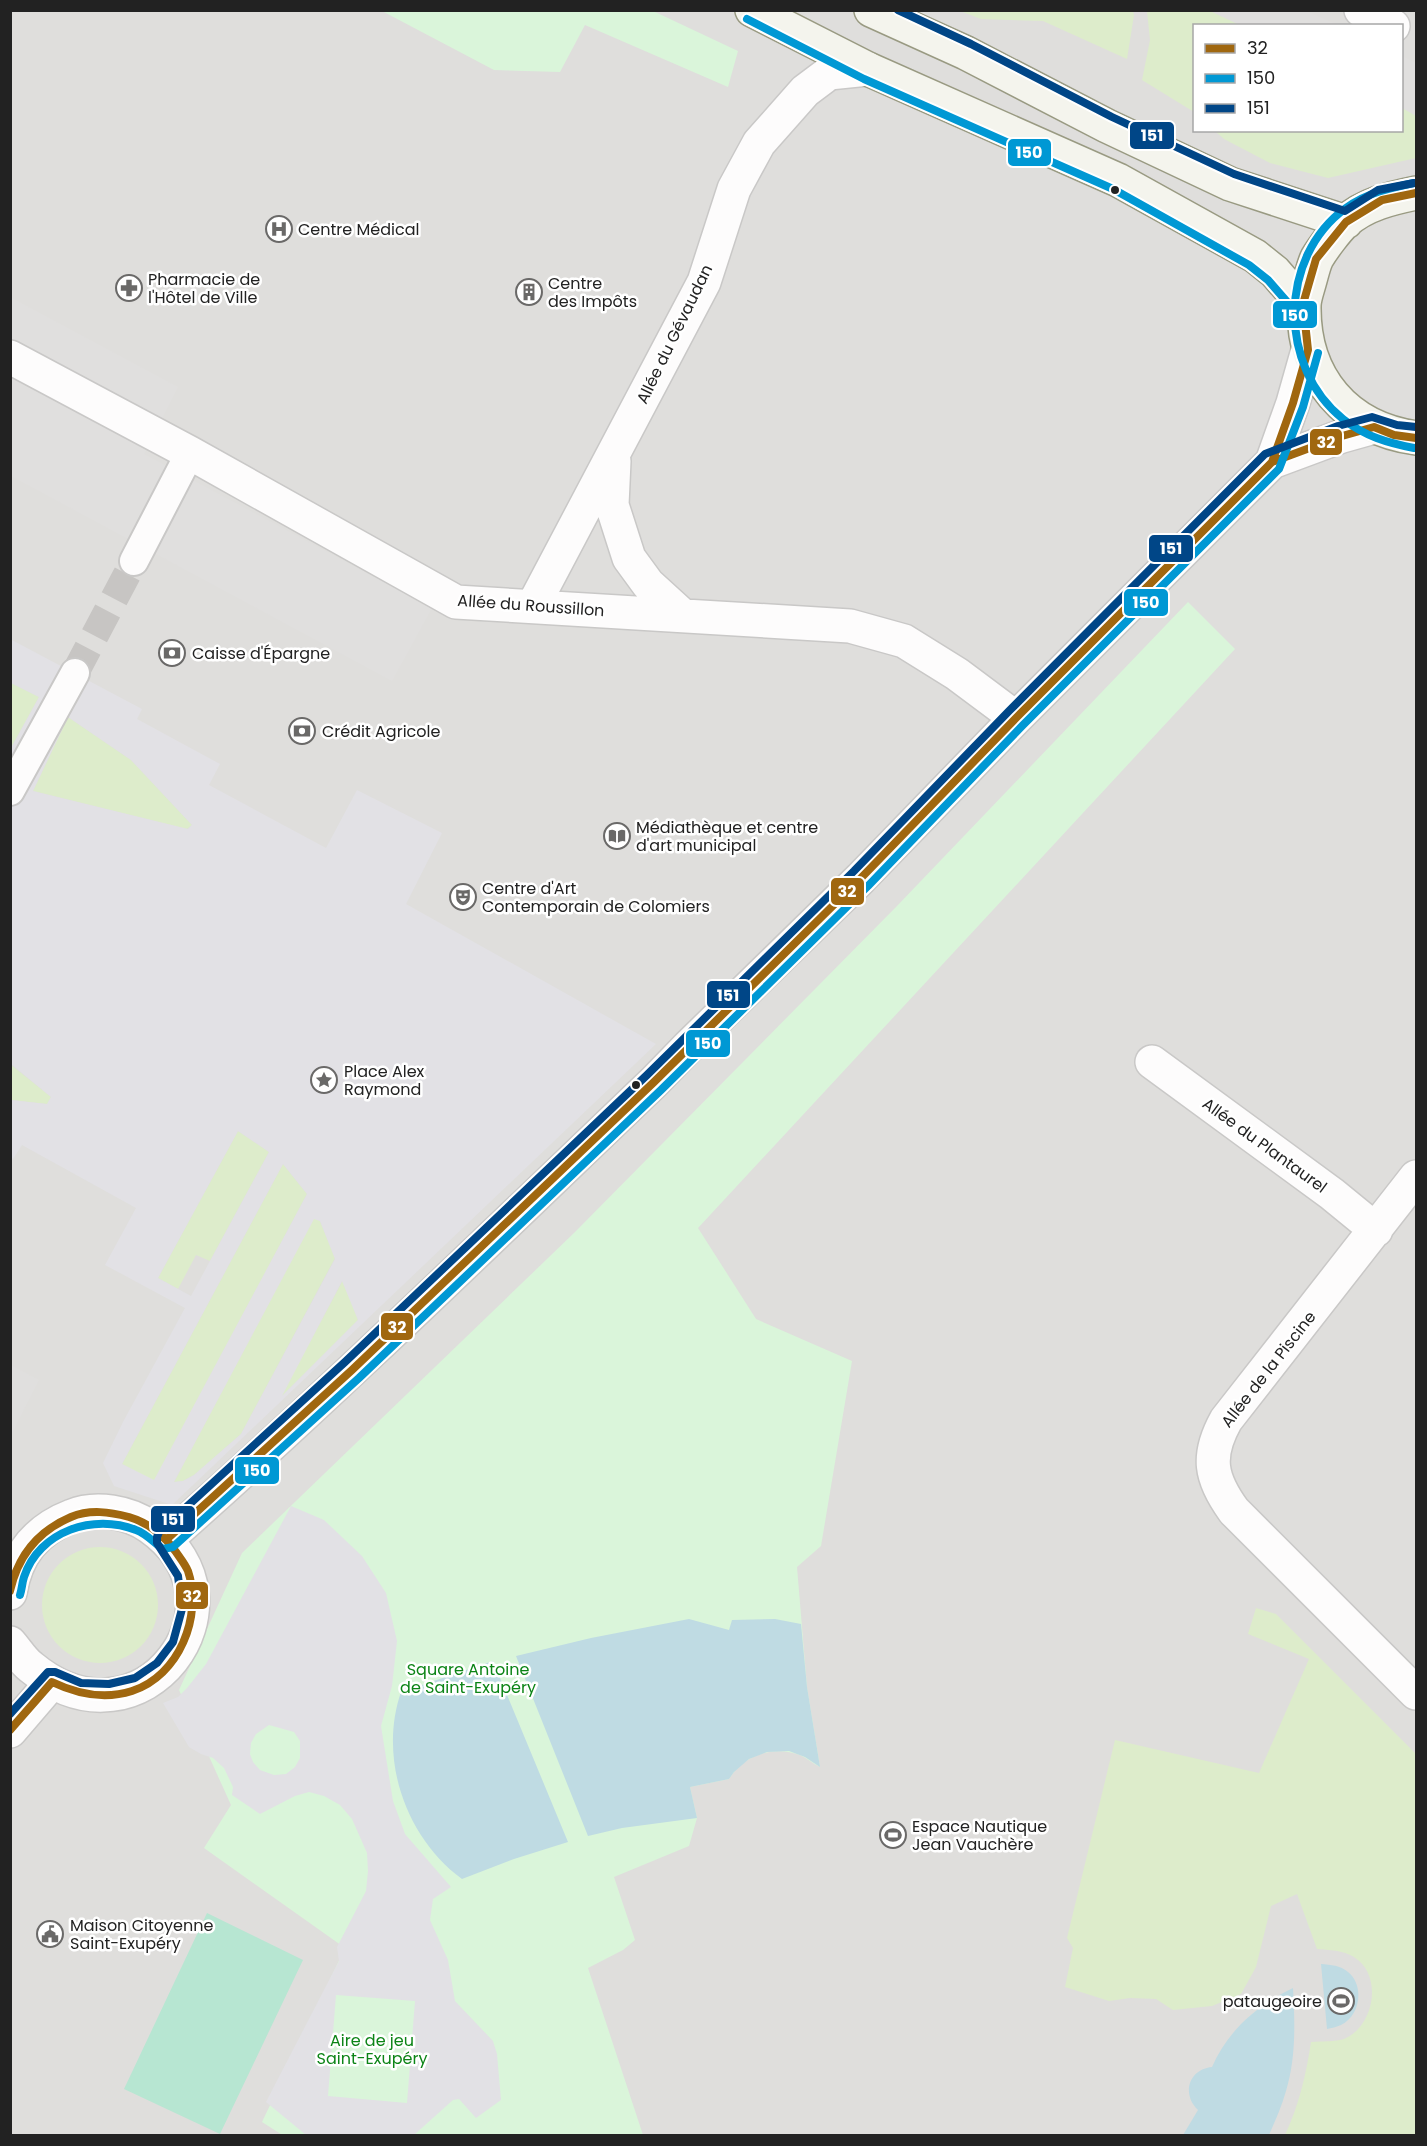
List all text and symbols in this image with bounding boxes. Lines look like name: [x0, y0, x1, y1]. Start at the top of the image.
legend: [1193, 24, 1403, 132]
text: 32: [1247, 35, 1268, 60]
text: 150: [1247, 65, 1275, 90]
text: 151: [1247, 95, 1270, 120]
line badge: 151: [1129, 121, 1175, 150]
text: 151: [1141, 124, 1163, 147]
line badge: 150: [1007, 138, 1052, 167]
text: 150: [1016, 141, 1042, 164]
unlabelled marker: [1109, 184, 1121, 196]
hospital icon: Centre Médical: [264, 214, 294, 244]
place label: Centre Médical: [298, 218, 419, 241]
street label: Allée du Gévaudan: [631, 261, 718, 408]
place label: Pharmacie de l'Hôtel de Ville: [148, 268, 260, 309]
place label: Centre des Impôts: [548, 272, 637, 313]
pharmacy icon: Pharmacie de l'Hôtel de Ville: [114, 273, 144, 303]
building icon: Centre des Impôts: [514, 277, 544, 307]
line badge: 150: [1272, 300, 1318, 329]
text: 150: [1282, 304, 1308, 327]
line badge: 32: [1309, 428, 1343, 456]
text: 32: [1317, 431, 1335, 454]
line badge: 151: [1148, 534, 1194, 563]
text: 151: [1160, 537, 1182, 560]
line badge: 150: [1123, 588, 1169, 617]
street label: Allée du Roussillon: [457, 589, 605, 622]
text: 150: [1133, 591, 1159, 614]
bank icon: Caisse d'Épargne: [157, 638, 187, 668]
place label: Caisse d'Épargne: [192, 642, 330, 665]
bank icon: Crédit Agricole: [287, 716, 317, 746]
place label: Crédit Agricole: [322, 720, 440, 743]
place label: Médiathèque et centre d'art municipal: [636, 816, 818, 857]
library icon: Médiathèque et centre d'art municipal: [602, 821, 632, 851]
place label: Centre d'Art Contemporain de Colomiers: [482, 877, 710, 918]
line badge: 32: [830, 877, 865, 906]
text: 32: [838, 880, 856, 903]
theatre icon: Centre d'Art Contemporain de Colomiers: [448, 882, 478, 912]
line badge: 151: [706, 980, 751, 1009]
text: 151: [717, 984, 739, 1007]
line badge: 150: [685, 1029, 731, 1058]
text: 150: [695, 1032, 721, 1055]
place label: Place Alex Raymond: [344, 1060, 425, 1101]
place icon: Place Alex Raymond: [309, 1065, 339, 1095]
unlabelled marker: [630, 1079, 642, 1091]
street label: Allée du Plantaurel: [1198, 1092, 1332, 1199]
street label: Allée de la Piscine: [1216, 1306, 1321, 1432]
line badge: 32: [380, 1312, 414, 1341]
text: 32: [388, 1316, 406, 1339]
line badge: 150: [234, 1456, 280, 1485]
text: 150: [244, 1459, 270, 1482]
line badge: 151: [150, 1505, 196, 1533]
text: 151: [162, 1508, 184, 1531]
line badge: 32: [175, 1581, 209, 1610]
text: 32: [183, 1585, 201, 1608]
park label: Square Antoine de Saint-Exupéry: [400, 1658, 536, 1699]
place label: Espace Nautique Jean Vauchère: [912, 1815, 1047, 1856]
sports icon: Espace Nautique Jean Vauchère: [878, 1820, 908, 1850]
place label: Maison Citoyenne Saint-Exupéry: [70, 1914, 213, 1955]
public building icon: Maison Citoyenne Saint-Exupéry: [35, 1919, 65, 1949]
sports icon: pataugeoire: [1326, 1986, 1356, 2016]
place label: pataugeoire: [1223, 1990, 1322, 2013]
park label: Aire de jeu Saint-Exupéry: [317, 2029, 427, 2070]

